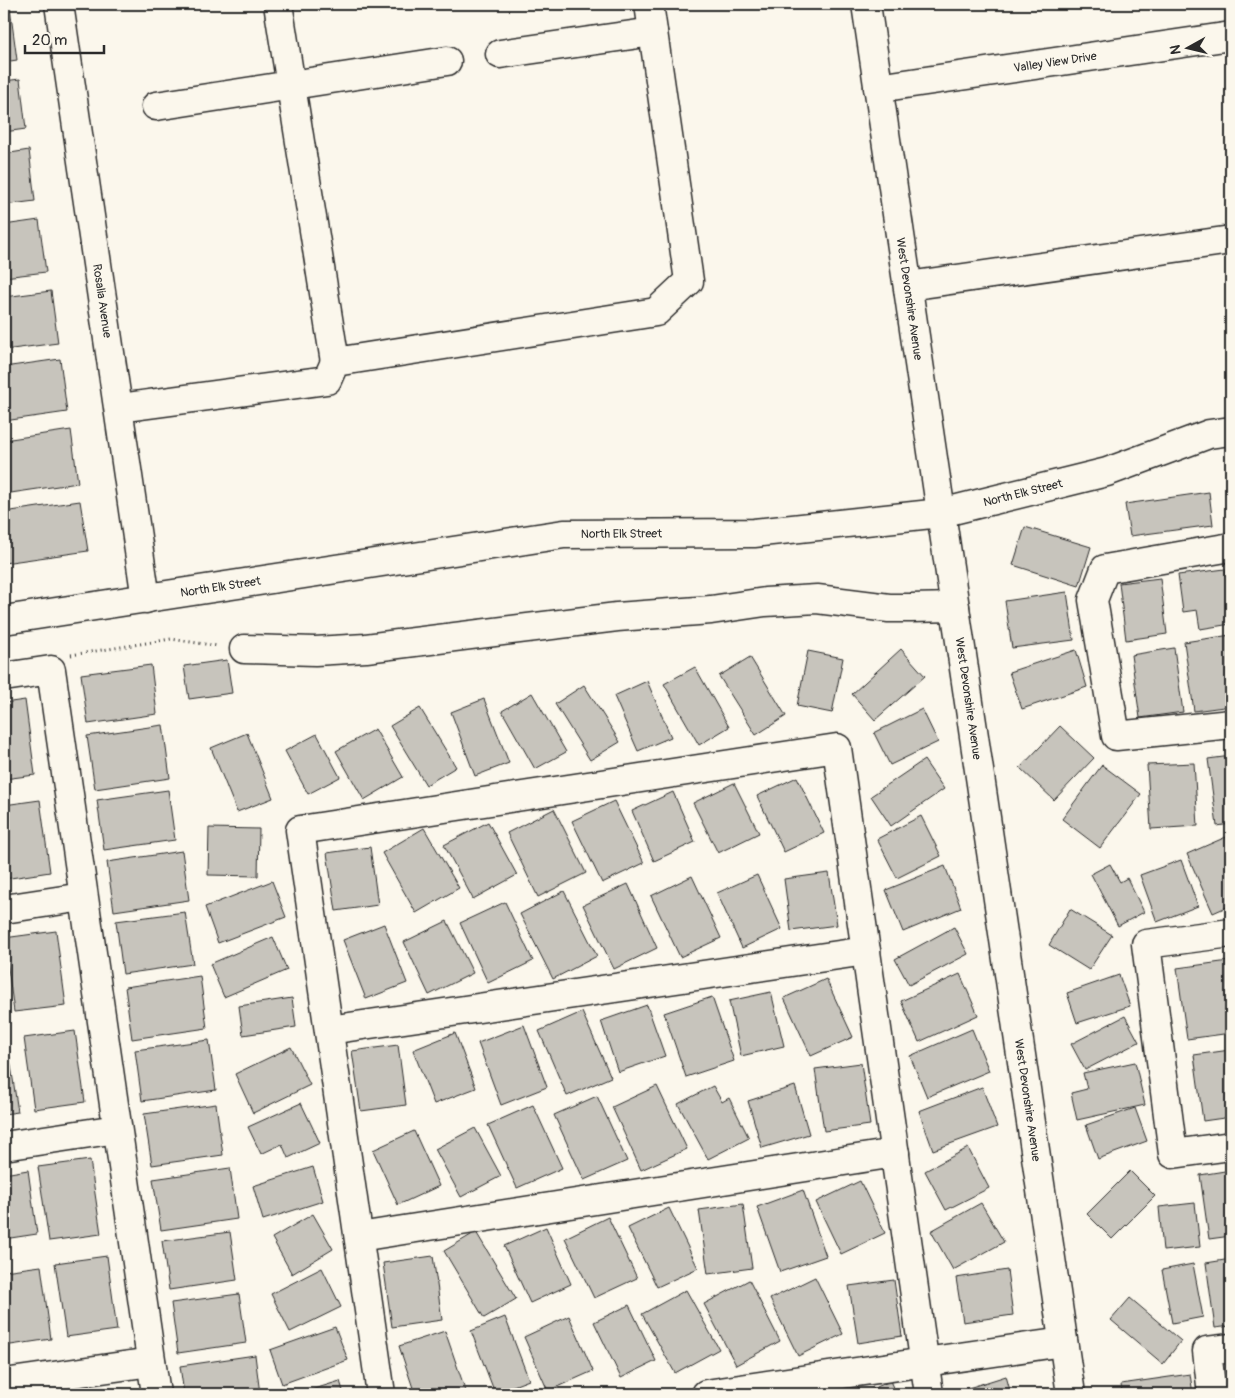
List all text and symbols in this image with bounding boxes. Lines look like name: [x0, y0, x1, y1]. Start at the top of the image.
scale bar: [25, 22, 104, 54]
north arrow: [1162, 22, 1212, 72]
text: 20 m: [32, 31, 67, 50]
text: N: [1167, 44, 1185, 56]
street label: Valley View Drive: [1013, 48, 1098, 75]
street label: West Devonshire Avenue: [893, 237, 926, 361]
street label: Rosalia Avenue: [90, 263, 115, 339]
street label: North Elk Street: [982, 476, 1064, 510]
street label: North Elk Street: [581, 526, 662, 541]
street label: North Elk Street: [179, 573, 262, 600]
street label: West Devonshire Avenue: [952, 636, 985, 761]
street label: West Devonshire Avenue: [1011, 1038, 1044, 1162]

